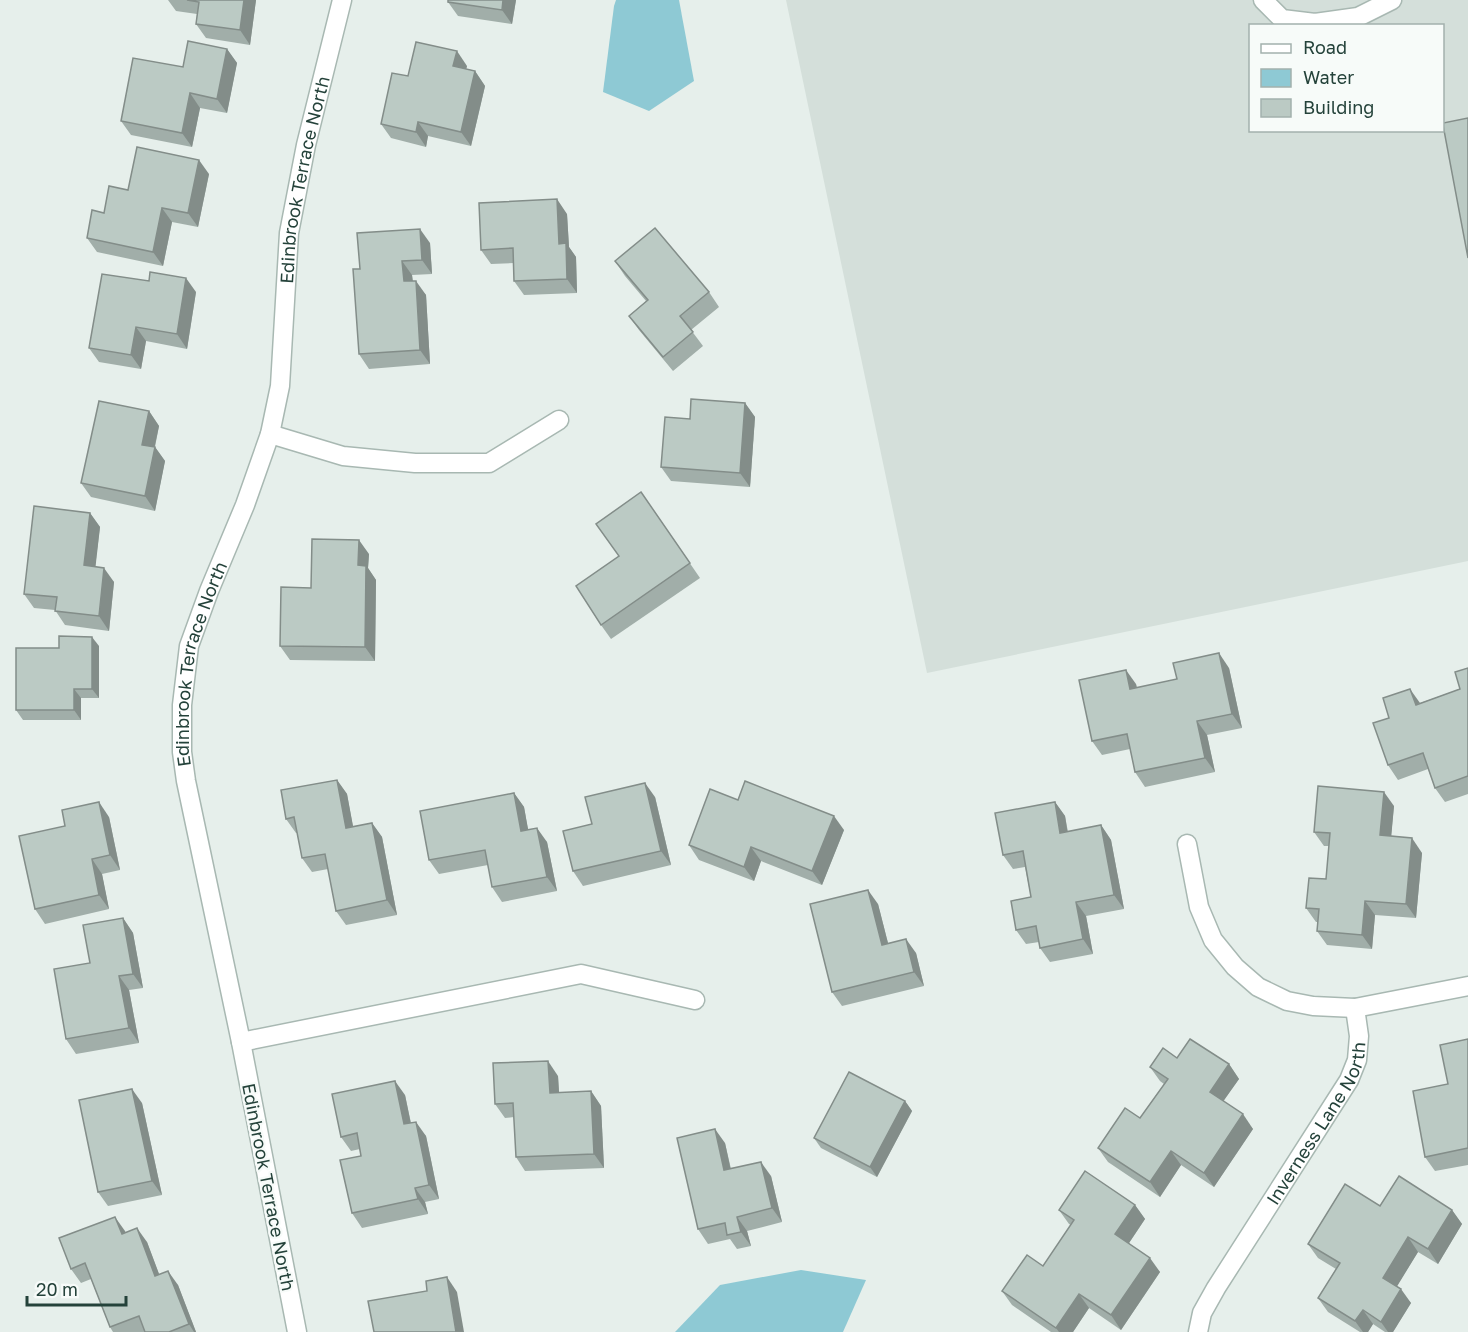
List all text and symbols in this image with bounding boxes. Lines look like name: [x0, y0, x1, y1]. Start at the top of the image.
legend: [1249, 24, 1444, 132]
text: Road: [1303, 36, 1347, 58]
text: Water: [1303, 66, 1354, 88]
street label: Edinbrook Terrace North: [275, 74, 334, 284]
text: Building: [1303, 96, 1374, 118]
street label: Edinbrook Terrace North: [171, 558, 231, 768]
street label: Inverness Lane North: [1261, 1041, 1369, 1209]
street label: Edinbrook Terrace North: [238, 1081, 300, 1293]
scale bar: [27, 1269, 126, 1307]
text: 20 m: [36, 1278, 78, 1300]

